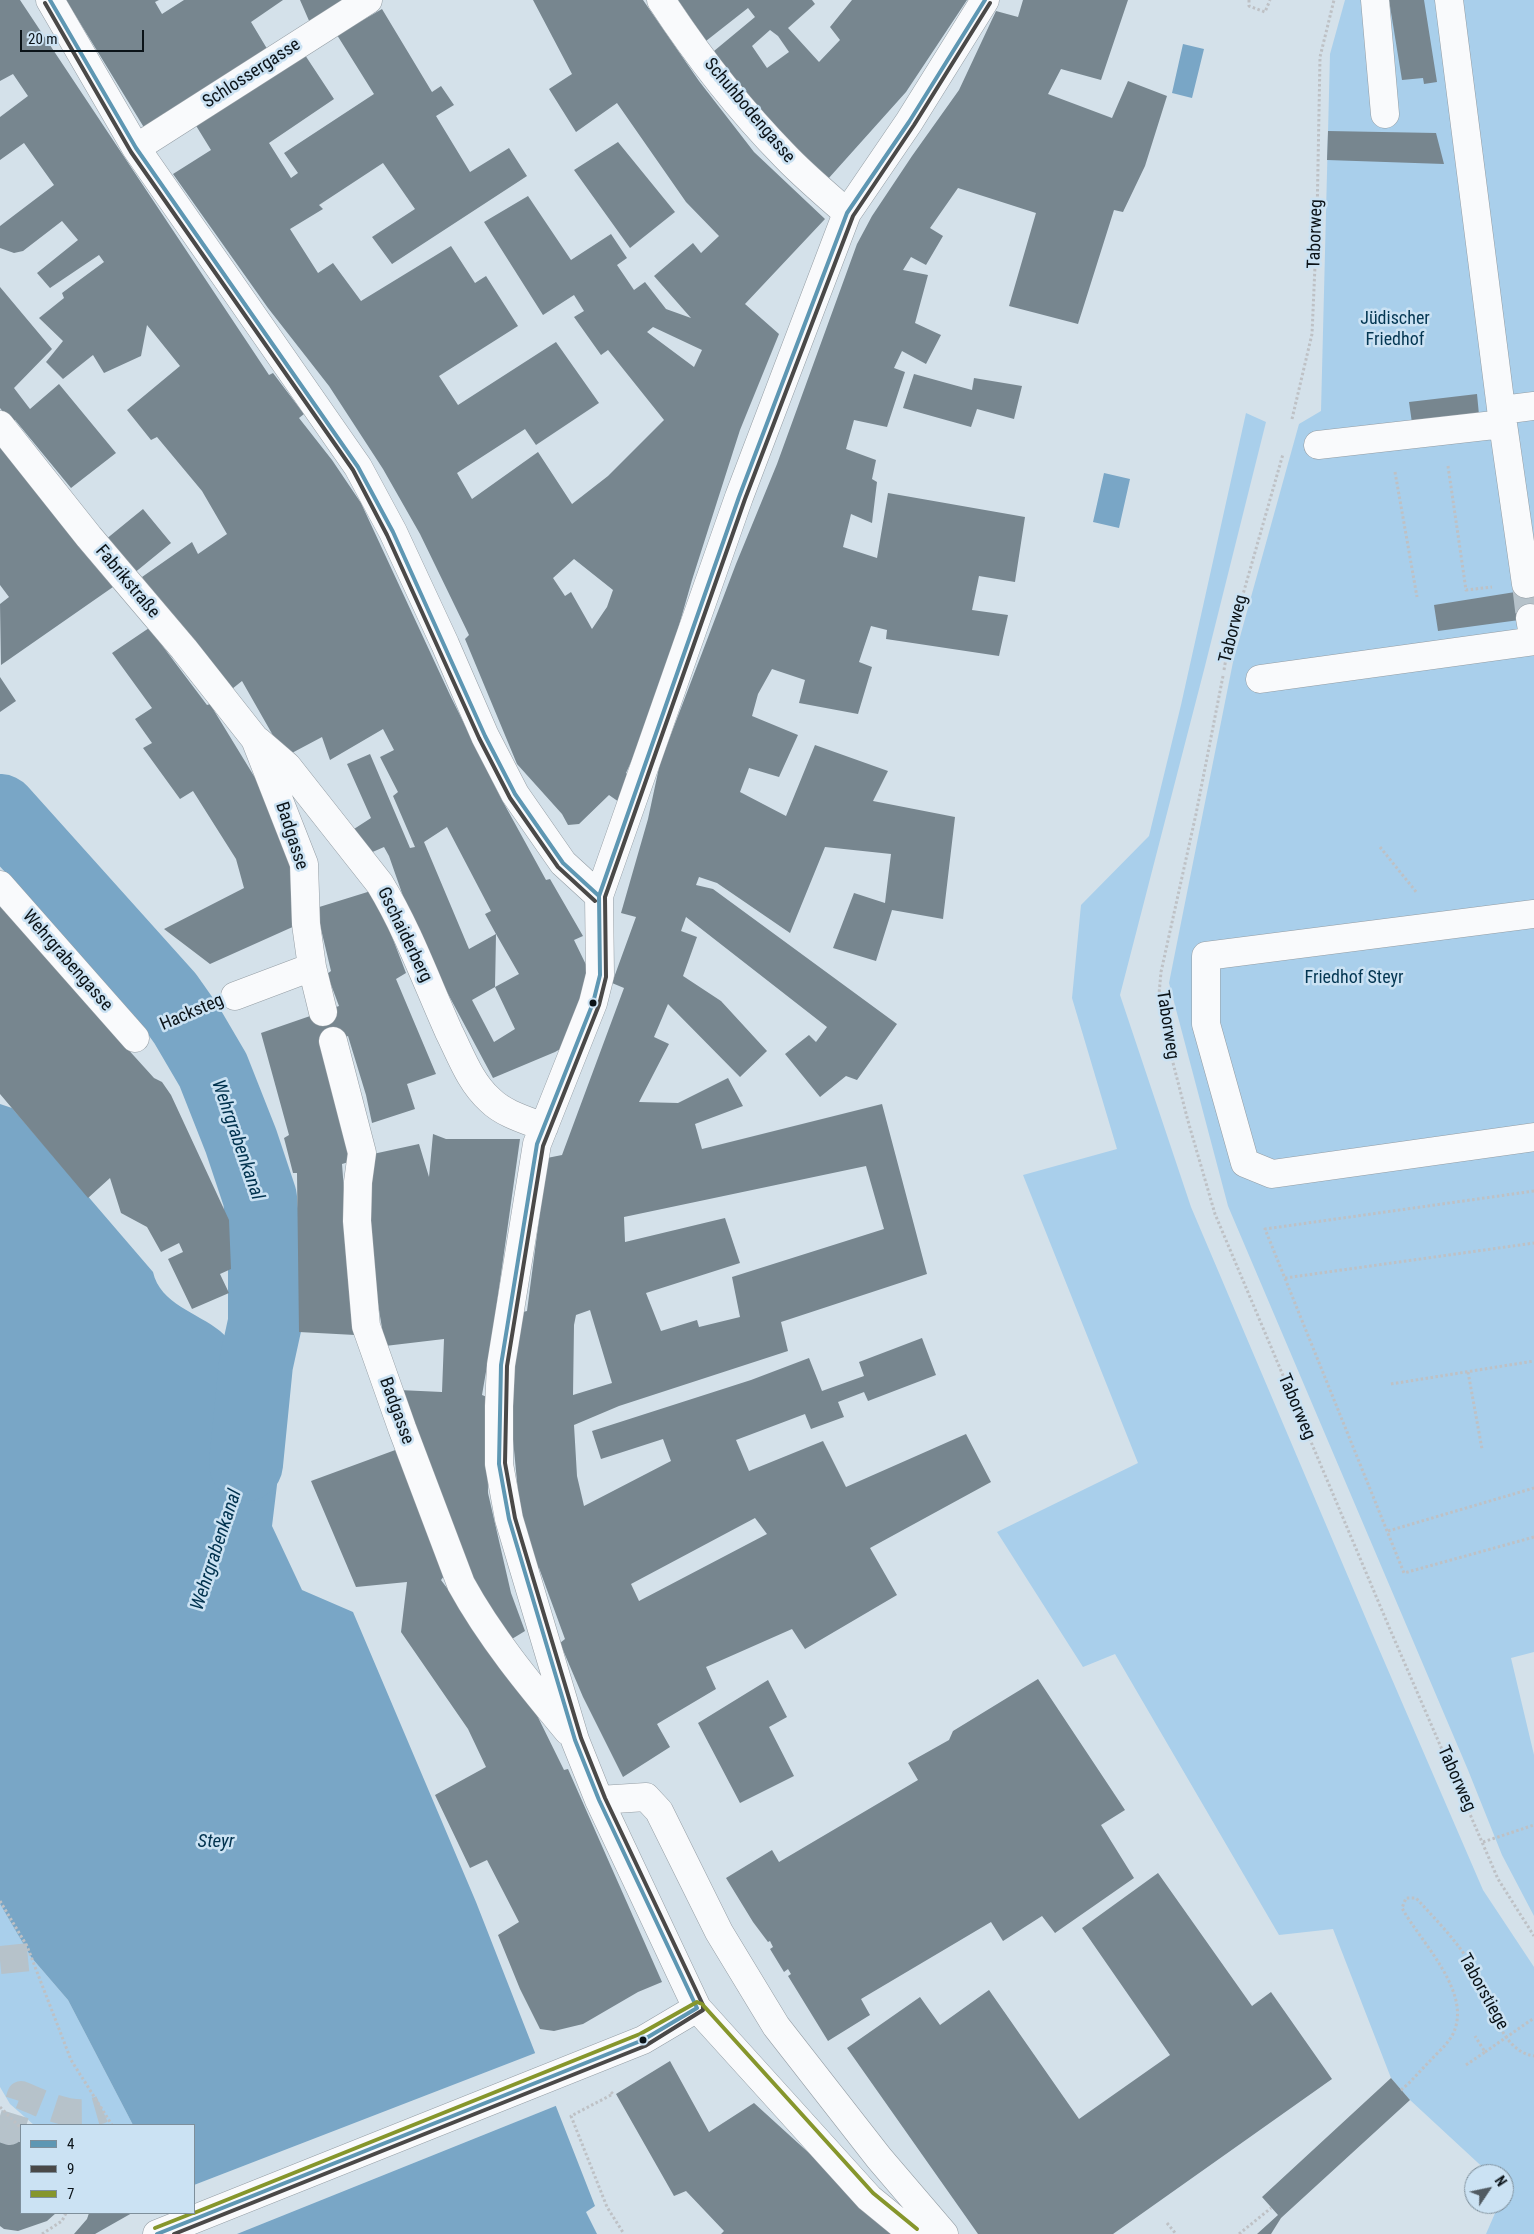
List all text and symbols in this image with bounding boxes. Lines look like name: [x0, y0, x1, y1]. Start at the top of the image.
scale bar: [22, 20, 146, 52]
text: 20 m: [28, 30, 58, 48]
street label: Schlossergasse: [199, 34, 305, 114]
street label: Schuhbodengasse: [699, 54, 799, 168]
street label: Taborweg: [1304, 199, 1328, 269]
park label: Jüdischer Friedhof: [1360, 308, 1430, 350]
street label: Fabrikstraße: [90, 541, 164, 623]
street label: Taborweg: [1215, 593, 1253, 665]
street label: Badgasse: [270, 800, 312, 872]
street label: Gschaiderberg: [372, 884, 436, 986]
street label: Wehrgrabengasse: [17, 906, 117, 1016]
park label: Friedhof Steyr: [1305, 967, 1403, 989]
street label: Taborweg: [1151, 989, 1183, 1061]
street label: Hacksteg: [157, 990, 227, 1036]
unlabelled marker: [588, 998, 598, 1008]
water label: Wehrgrabenkanal: [206, 1077, 268, 1203]
street label: Taborweg: [1272, 1371, 1320, 1443]
street label: Badgasse: [374, 1375, 418, 1447]
water label: Wehrgrabenkanal: [187, 1487, 247, 1613]
street label: Taborweg: [1432, 1743, 1480, 1815]
water label: Steyr: [198, 1831, 234, 1853]
street label: Taborstiege: [1453, 1950, 1513, 2034]
unlabelled marker: [638, 2035, 648, 2045]
legend: [20, 2124, 195, 2214]
text: 4: [67, 2135, 74, 2153]
text: 9: [67, 2160, 74, 2178]
north arrow: [1464, 2164, 1514, 2214]
text: N: [1492, 2173, 1510, 2189]
text: 7: [67, 2185, 74, 2203]

